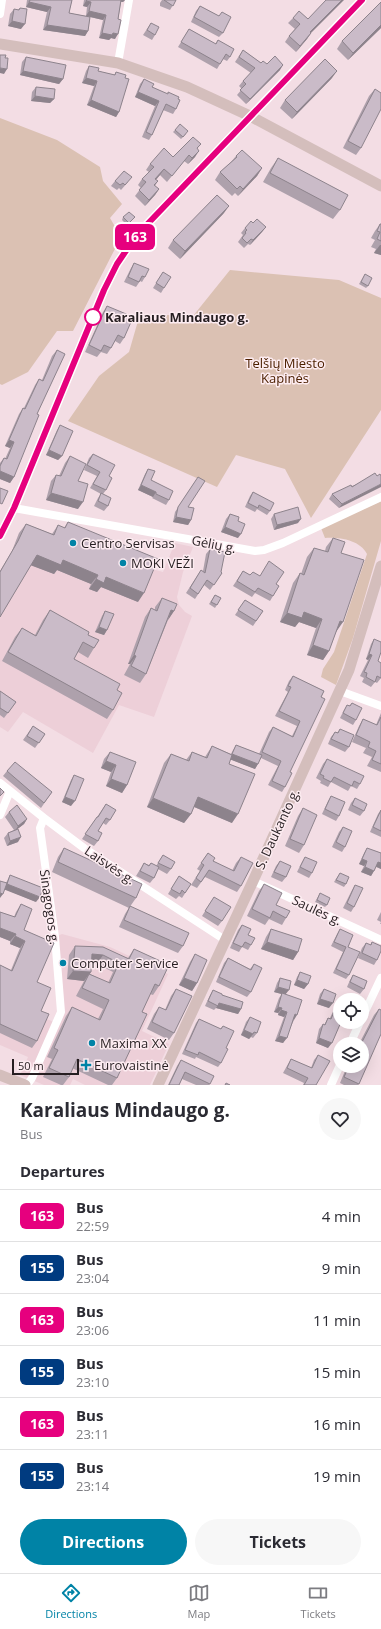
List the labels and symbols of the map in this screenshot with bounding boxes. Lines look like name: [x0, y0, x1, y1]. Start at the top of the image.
line badge: 163: [112, 224, 158, 250]
marker: Karaliaus Mindaugo g.: [84, 308, 102, 326]
place label: Karaliaus Mindaugo g.: [105, 308, 249, 326]
park label: Telšių Miesto Kapinės: [245, 354, 325, 387]
street label: Gėlių g.: [190, 531, 238, 557]
place label: Centro Servisas: [81, 534, 175, 552]
marker: Centro Servisas: [68, 538, 78, 548]
place label: MOKI VEŽI: [131, 554, 194, 572]
marker: MOKI VEŽI: [118, 558, 128, 568]
street label: S. Daukanto g.: [250, 786, 304, 872]
street label: Laisvės g.: [81, 842, 139, 888]
street label: Sinagogos g.: [36, 868, 64, 946]
street label: Saulės g.: [289, 891, 345, 929]
place label: Computer Service: [71, 954, 179, 972]
marker: Computer Service: [58, 958, 68, 968]
place label: Maxima XX: [100, 1034, 167, 1052]
marker: Maxima XX: [87, 1038, 97, 1048]
place label: Eurovaistinė: [94, 1056, 169, 1074]
scale bar: [12, 1057, 79, 1076]
marker: Eurovaistinė: [81, 1060, 91, 1070]

